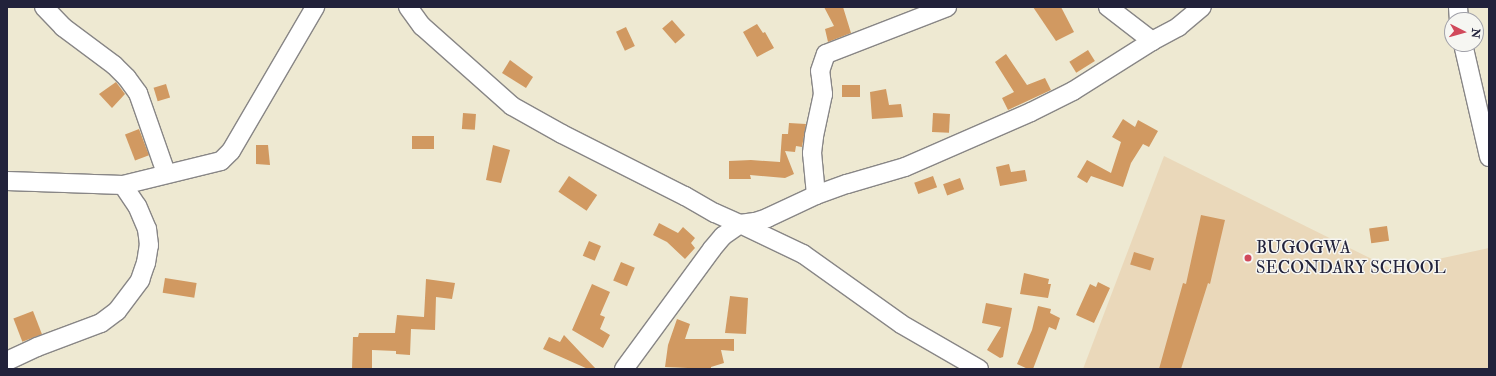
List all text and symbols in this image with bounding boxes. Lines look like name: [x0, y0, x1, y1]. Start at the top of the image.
north arrow: [1444, 12, 1484, 52]
text: N: [1468, 28, 1482, 39]
place label: BUGOGWA SECONDARY SCHOOL: [1256, 238, 1446, 278]
marker: BUGOGWA SECONDARY SCHOOL: [1243, 253, 1253, 263]

